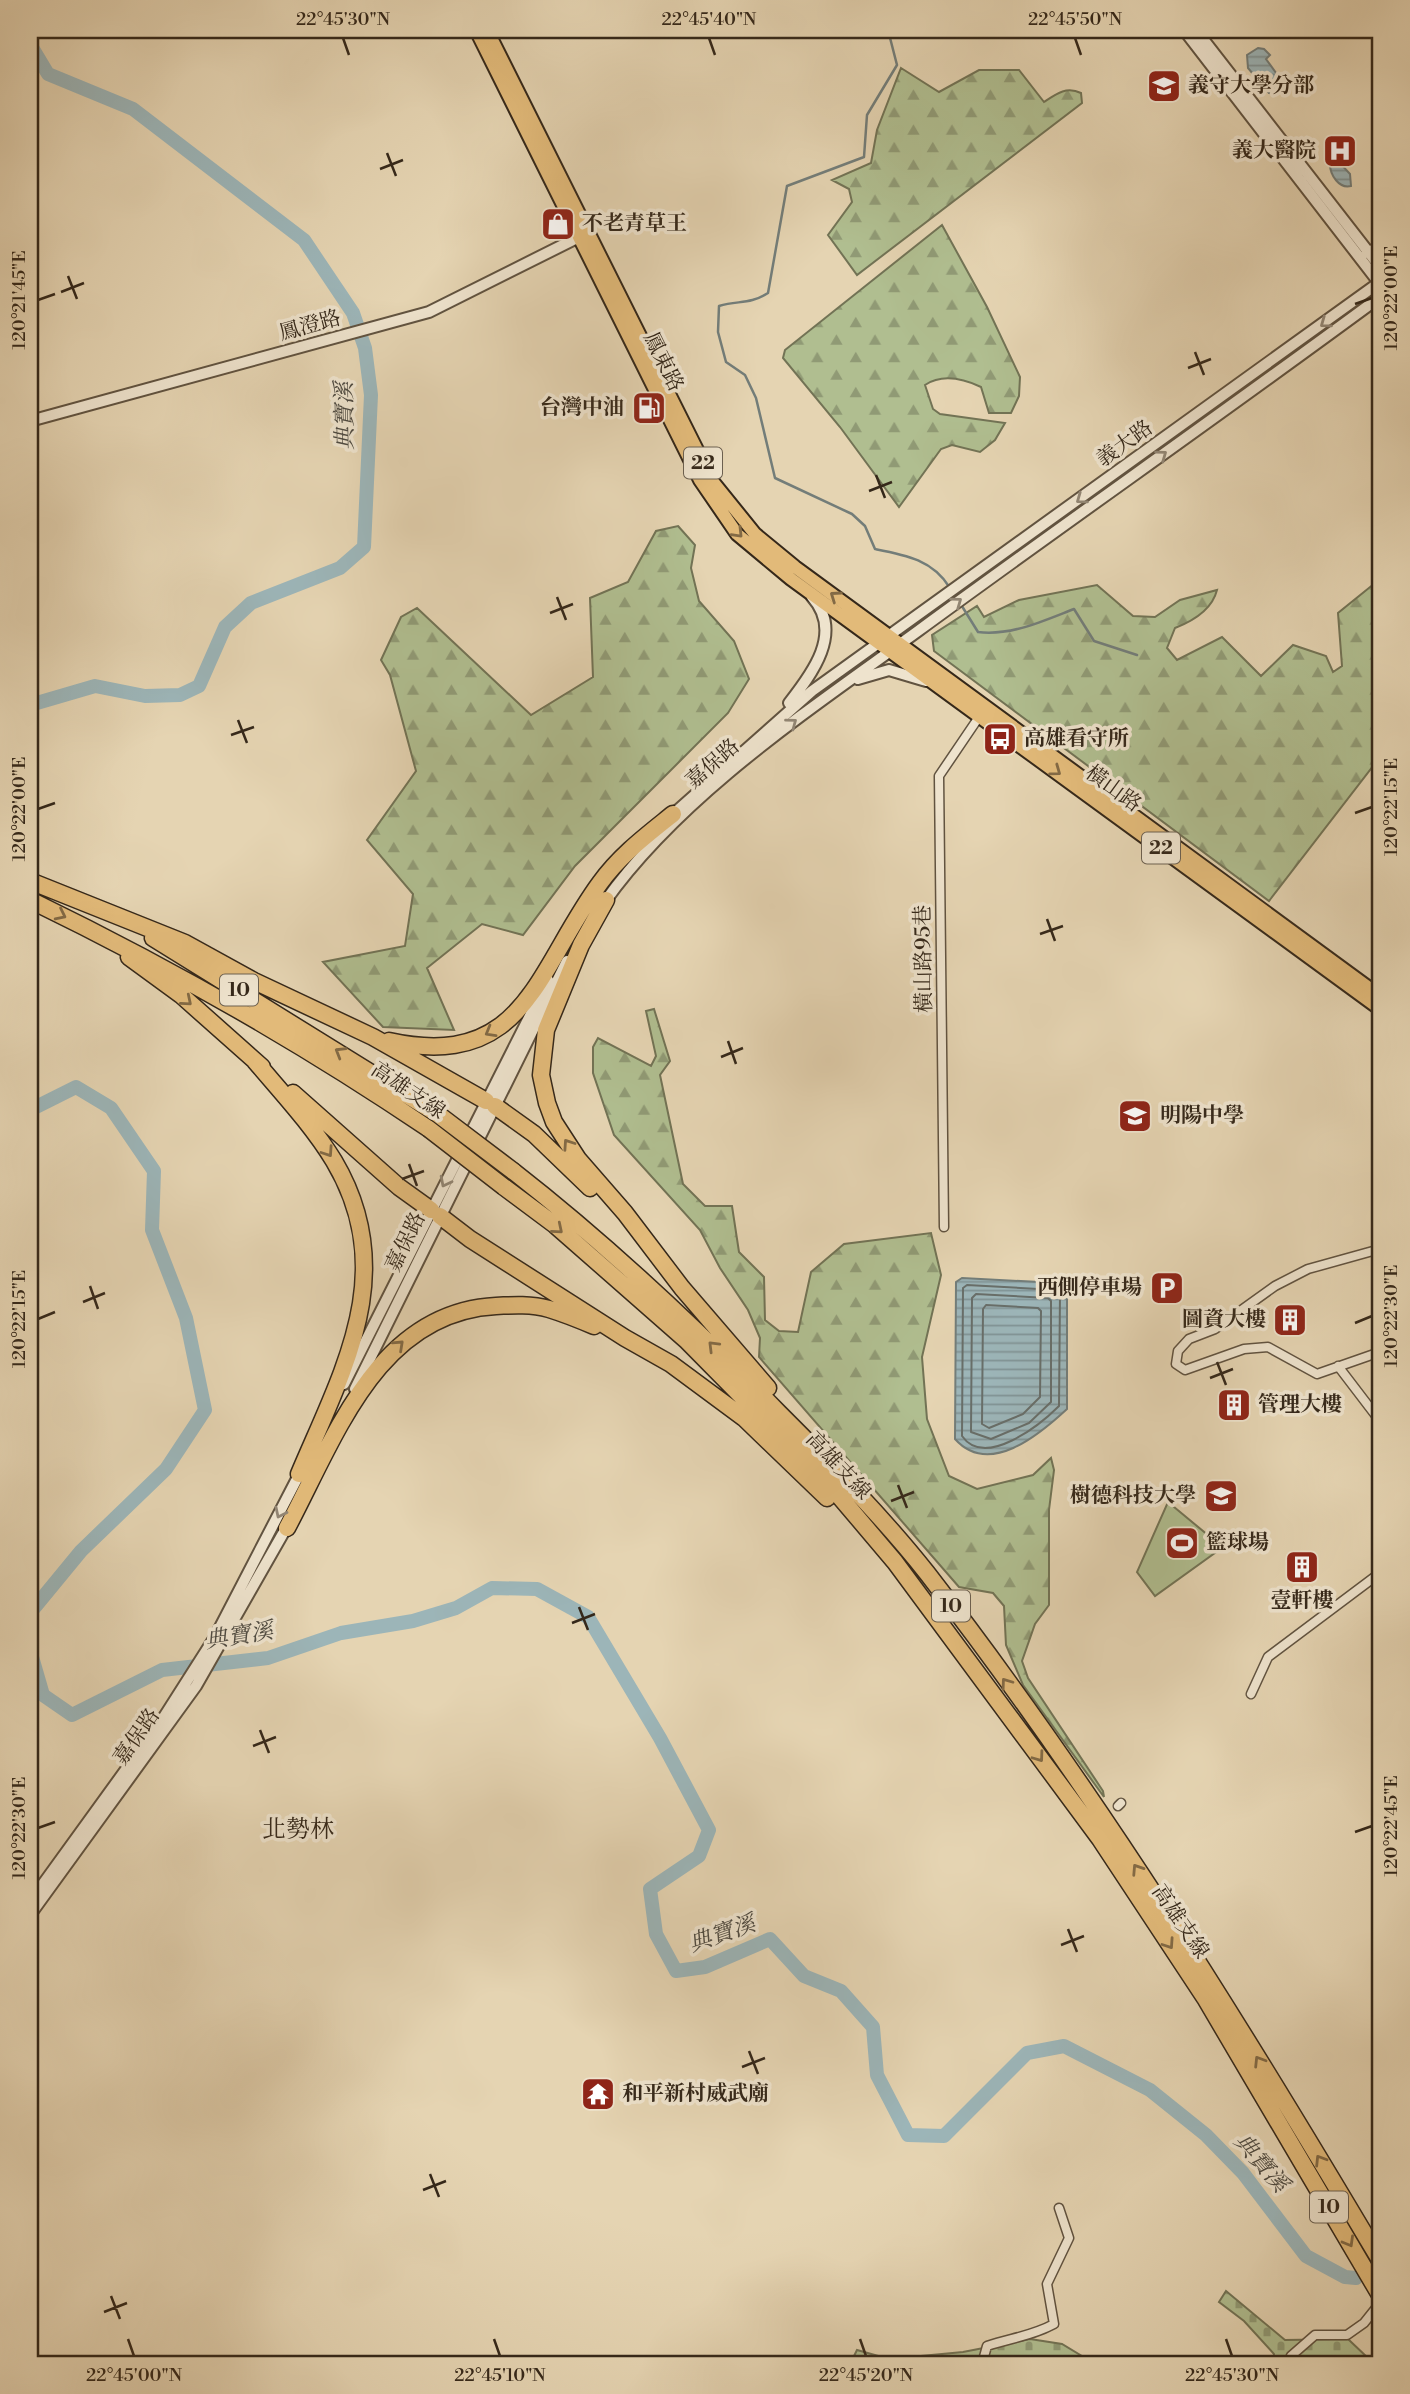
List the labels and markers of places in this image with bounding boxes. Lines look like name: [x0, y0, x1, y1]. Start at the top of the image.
school or university icon: 義守大學分部: [1145, 67, 1183, 105]
place label: 義守大學分部: [1188, 73, 1314, 99]
hospital icon: 義大醫院: [1321, 132, 1359, 170]
place label: 義大醫院: [1232, 138, 1316, 164]
shop icon: 不老青草王: [539, 205, 577, 243]
place label: 不老青草王: [582, 211, 687, 237]
fuel station icon: 台灣中油: [630, 389, 668, 427]
place label: 台灣中油: [540, 395, 624, 421]
bus stop icon: 高雄看守所: [981, 720, 1019, 758]
place label: 高雄看守所: [1024, 726, 1129, 752]
school or university icon: 明陽中學: [1116, 1097, 1154, 1135]
place label: 明陽中學: [1160, 1103, 1244, 1129]
parking icon: 西側停車場: [1148, 1269, 1186, 1307]
place label: 西側停車場: [1037, 1275, 1142, 1301]
building icon: 圖資大樓: [1271, 1301, 1309, 1339]
place label: 圖資大樓: [1182, 1307, 1266, 1333]
building icon: 管理大樓: [1215, 1386, 1253, 1424]
place label: 管理大樓: [1258, 1392, 1342, 1418]
school or university icon: 樹德科技大學: [1202, 1477, 1240, 1515]
place label: 樹德科技大學: [1070, 1483, 1196, 1509]
sports icon: 籃球場: [1163, 1524, 1201, 1562]
place label: 籃球場: [1206, 1530, 1269, 1556]
building icon: 壹軒樓: [1283, 1548, 1321, 1586]
place label: 壹軒樓: [1271, 1588, 1334, 1614]
temple icon: 和平新村威武廟: [579, 2075, 617, 2113]
place label: 和平新村威武廟: [622, 2081, 769, 2107]

